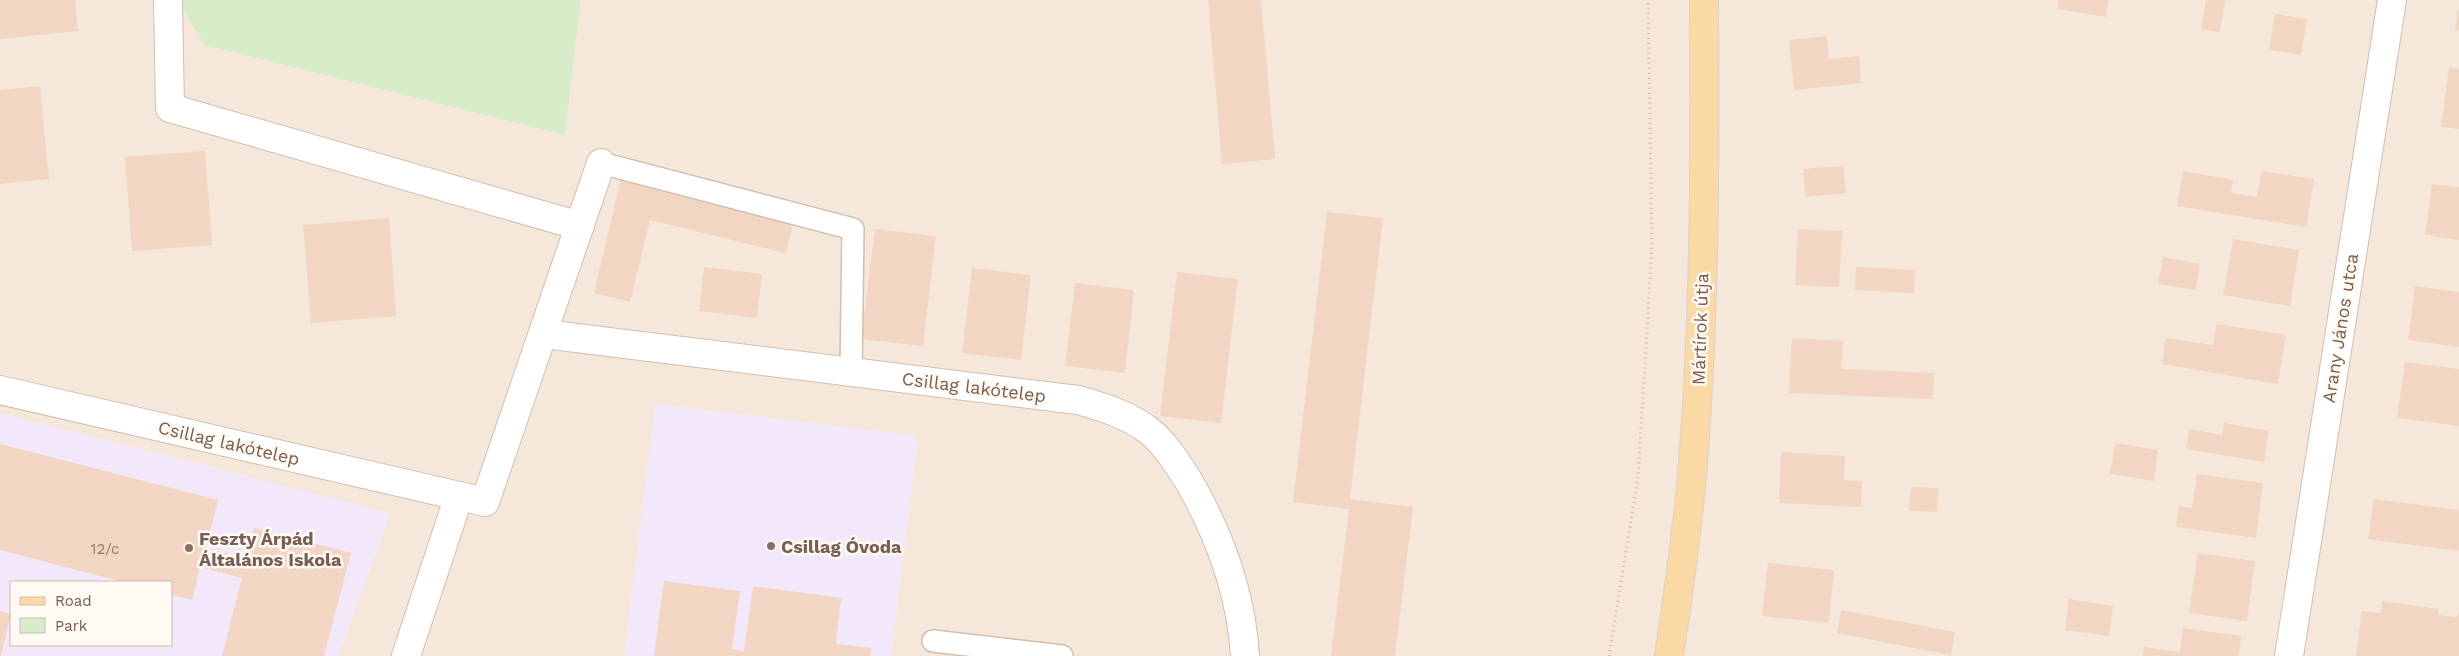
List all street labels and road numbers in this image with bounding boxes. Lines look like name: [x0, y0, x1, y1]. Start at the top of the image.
street label: Arany János utca: [2318, 252, 2362, 404]
street label: Mártírok útja: [1688, 273, 1712, 385]
street label: Csillag lakótelep: [901, 368, 1047, 406]
street label: Csillag lakótelep: [156, 416, 302, 470]

